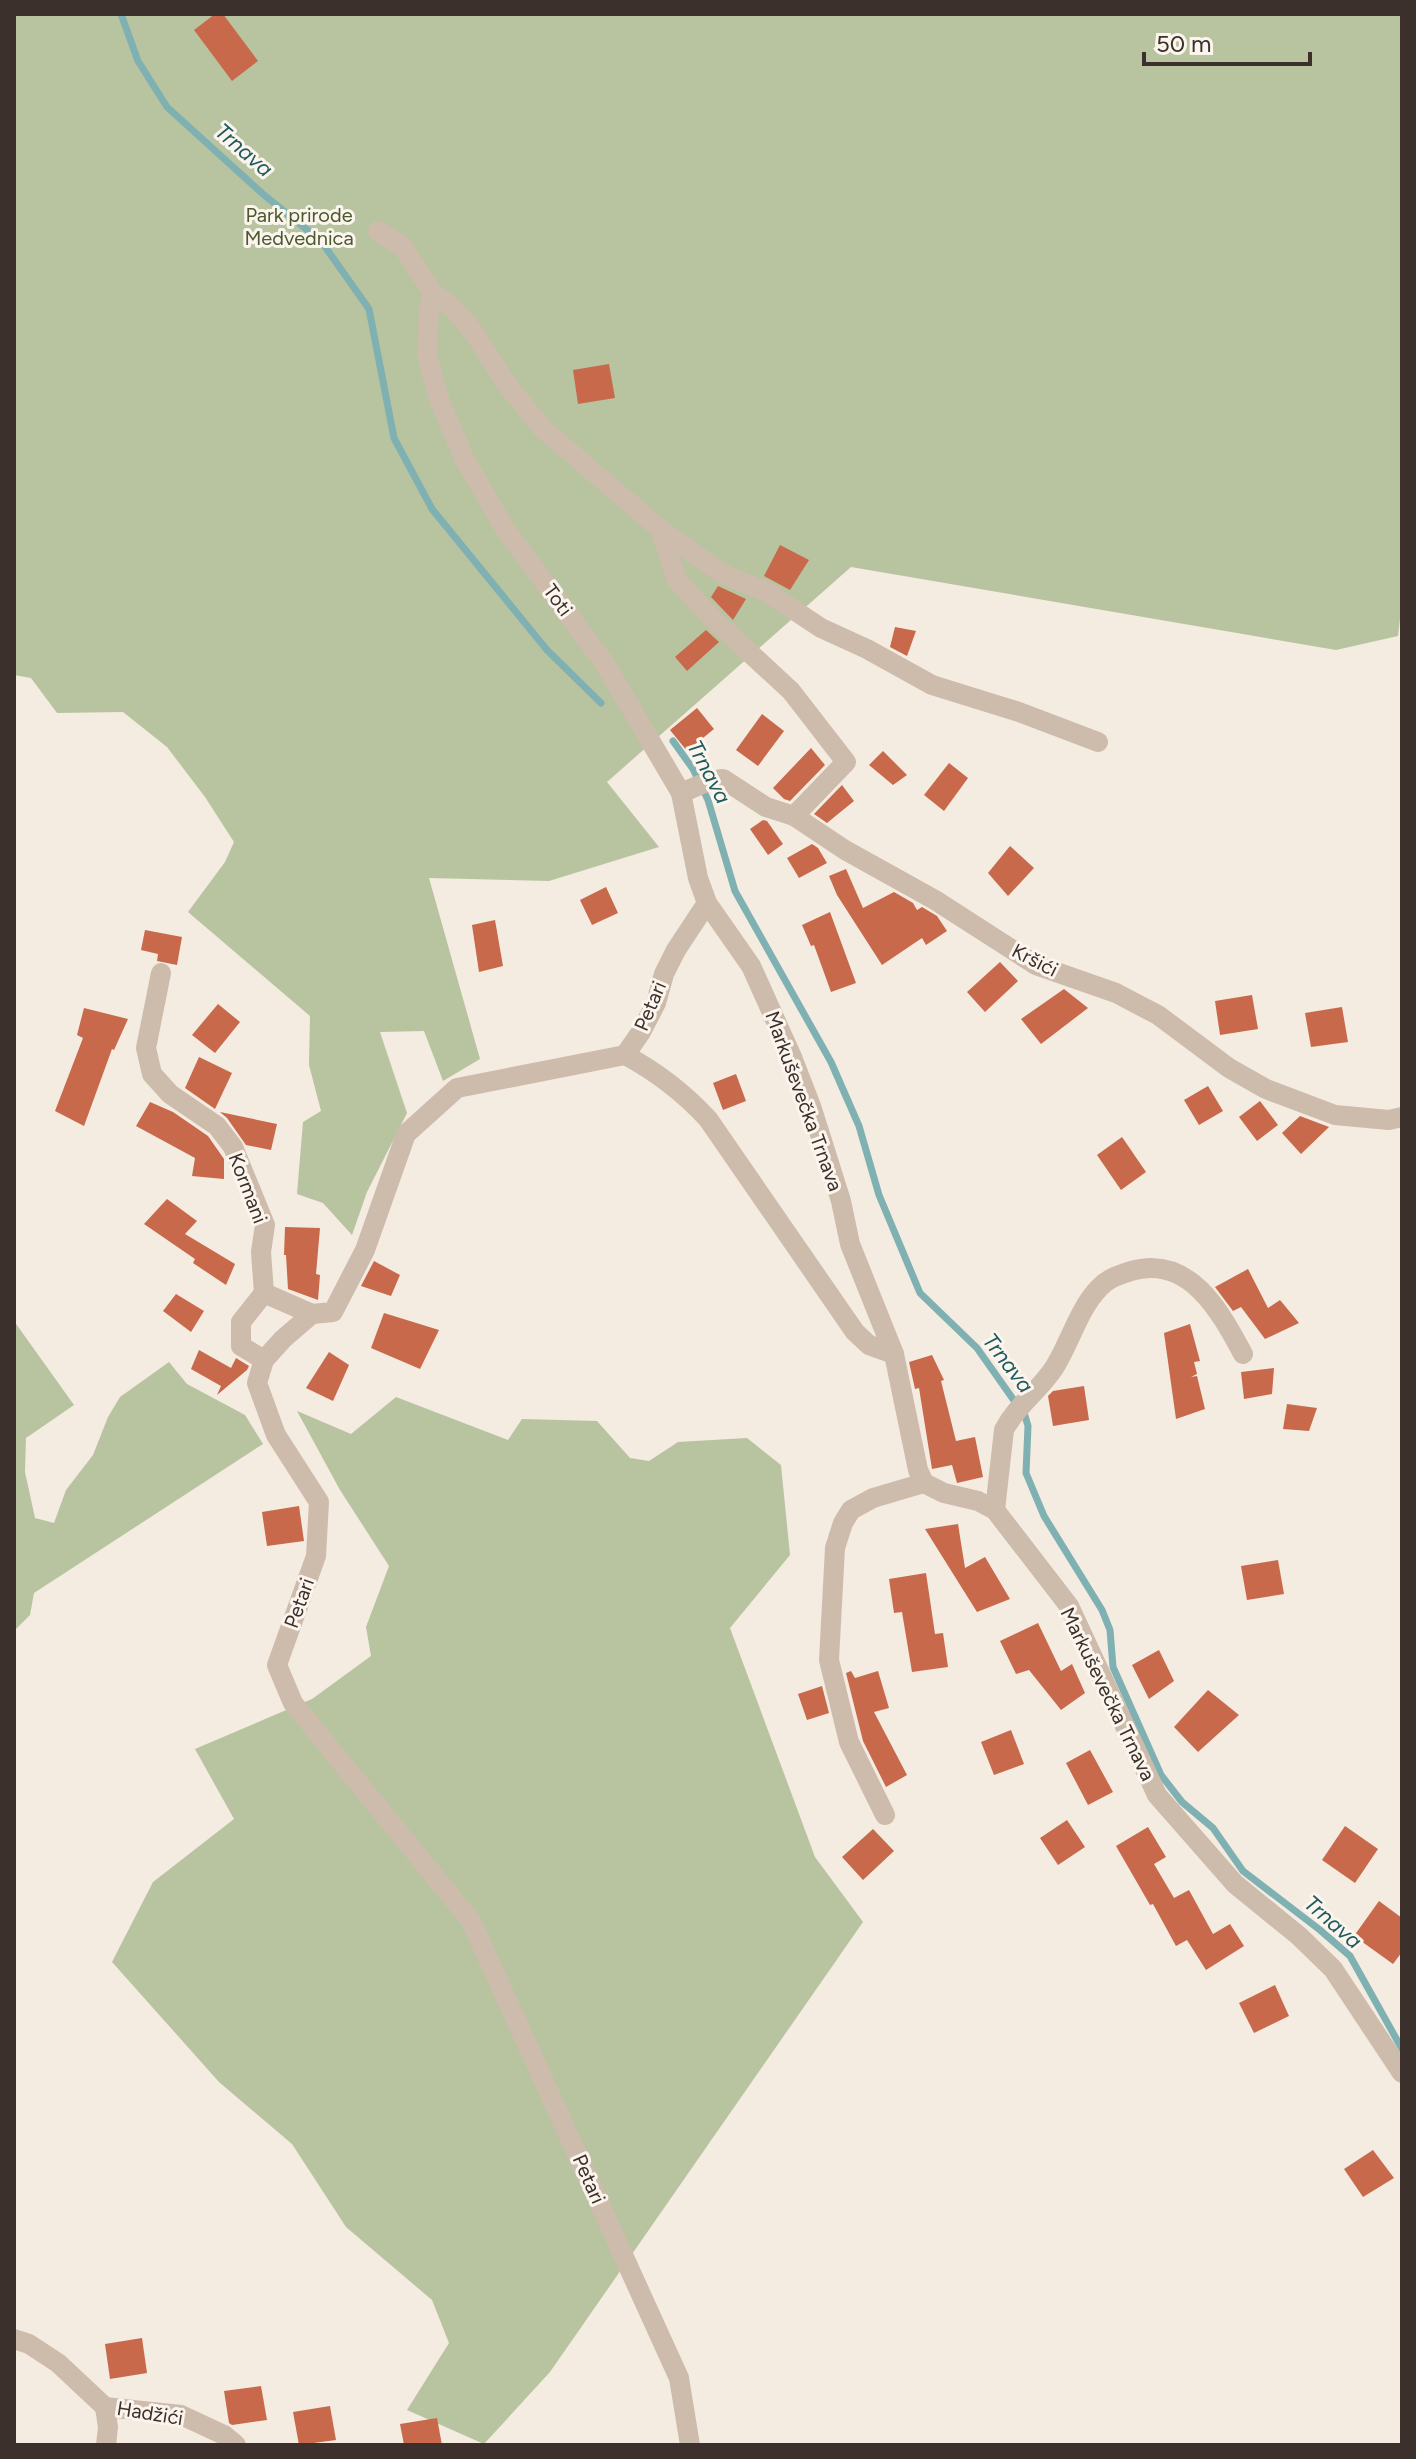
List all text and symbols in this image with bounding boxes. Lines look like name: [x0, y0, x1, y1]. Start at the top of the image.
scale bar: [1144, 16, 1310, 66]
text: 50 m: [1156, 29, 1212, 58]
water label: Trnava: [210, 118, 279, 183]
park label: Park prirode Medvednica: [244, 203, 354, 250]
street label: Toti: [538, 579, 578, 621]
water label: Trnava: [681, 736, 737, 808]
street label: Kršići: [1008, 938, 1062, 982]
street label: Petari: [629, 978, 671, 1034]
street label: Markuševečka Trnava: [760, 1008, 848, 1194]
street label: Kormani: [224, 1149, 272, 1227]
water label: Trnava: [977, 1328, 1039, 1398]
street label: Petari: [279, 1575, 319, 1631]
street label: Markuševečka Trnava: [1056, 1603, 1160, 1785]
water label: Trnava: [1299, 1890, 1368, 1955]
street label: Petari: [568, 2151, 610, 2207]
street label: Hadžići: [115, 2396, 185, 2430]

